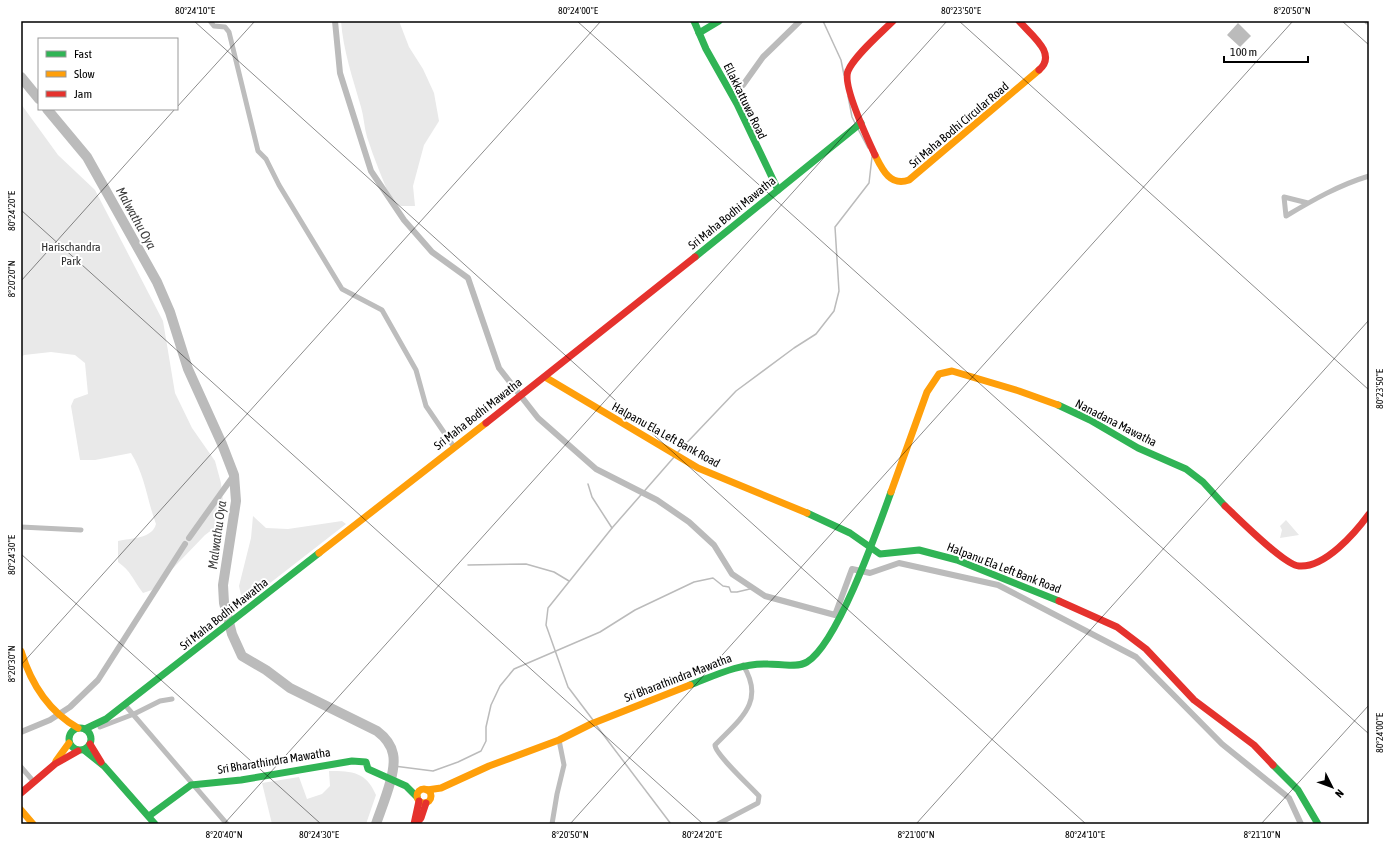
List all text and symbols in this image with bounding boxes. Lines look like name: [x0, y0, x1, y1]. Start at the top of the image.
text: 80°24'10"E: [175, 5, 216, 16]
text: 80°24'00"E: [558, 5, 599, 16]
text: 80°23'50"E: [941, 5, 982, 16]
text: 8°20'50"N: [1273, 5, 1311, 16]
legend: [38, 38, 178, 110]
scale bar: [1224, 38, 1308, 64]
text: 100 m: [1230, 45, 1257, 59]
text: Fast: [74, 47, 92, 61]
street label: Ellakkattuwa Road: [720, 61, 770, 141]
text: Slow: [74, 67, 95, 81]
street label: Sri Maha Bodhi Circular Road: [906, 79, 1012, 171]
text: Jam: [74, 87, 92, 101]
street label: Sri Maha Bodhi Mawatha: [686, 174, 778, 252]
water label: Malwathu Oya: [113, 184, 159, 252]
text: 80°24'20"E: [6, 190, 17, 231]
park label: Harischandra Park: [41, 240, 101, 268]
text: 8°20'20"N: [6, 260, 17, 298]
text: 80°23'50"E: [1374, 368, 1385, 409]
street label: Sri Maha Bodhi Mawatha: [431, 375, 525, 453]
street label: Nanadana Mawatha: [1073, 396, 1159, 450]
street label: Halpanu Ela Left Bank Road: [610, 399, 722, 471]
water label: Malwathu Oya: [205, 500, 229, 570]
text: 80°24'30"E: [6, 534, 17, 575]
street label: Halpanu Ela Left Bank Road: [945, 540, 1063, 596]
street label: Sri Maha Bodhi Mawatha: [177, 575, 271, 653]
text: 8°20'30"N: [6, 645, 17, 683]
street label: Sri Bharathindra Mawatha: [622, 651, 734, 705]
text: 80°24'00"E: [1374, 712, 1385, 753]
street label: Sri Bharathindra Mawatha: [217, 745, 331, 777]
north arrow: [1312, 767, 1352, 807]
text: N: [1333, 787, 1346, 800]
text: 8°20'40"N: [205, 829, 243, 840]
text: 80°24'30"E: [299, 829, 340, 840]
text: 8°20'50"N: [551, 829, 589, 840]
text: 80°24'20"E: [682, 829, 723, 840]
text: 8°21'00"N: [897, 829, 935, 840]
text: 80°24'10"E: [1065, 829, 1106, 840]
text: 8°21'10"N: [1243, 829, 1281, 840]

